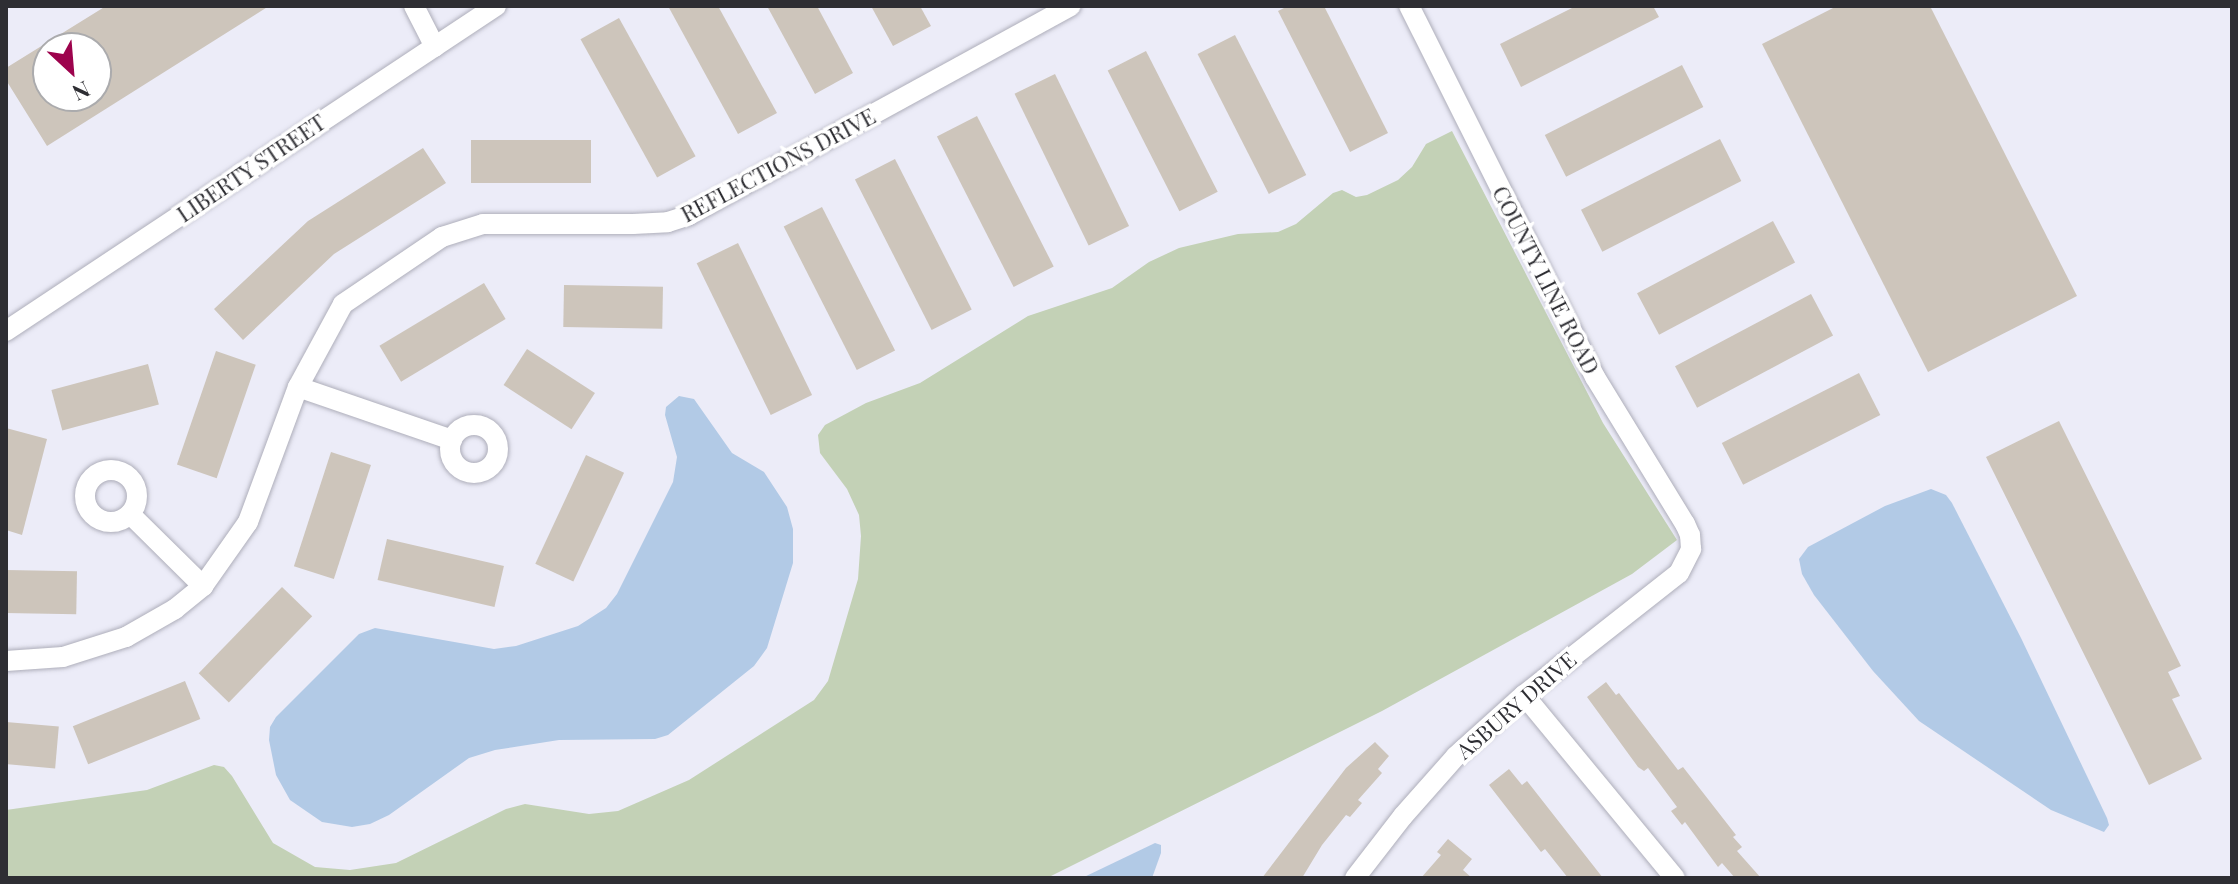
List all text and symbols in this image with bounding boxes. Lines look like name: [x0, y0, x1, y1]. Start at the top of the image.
north arrow: [32, 32, 112, 112]
text: N: [68, 75, 95, 109]
street label: REFLECTIONS DRIVE: [676, 103, 880, 227]
street label: LIBERTY STREET: [172, 108, 330, 228]
street label: COUNTY LINE ROAD: [1487, 181, 1605, 379]
street label: ASBURY DRIVE: [1450, 646, 1582, 764]

